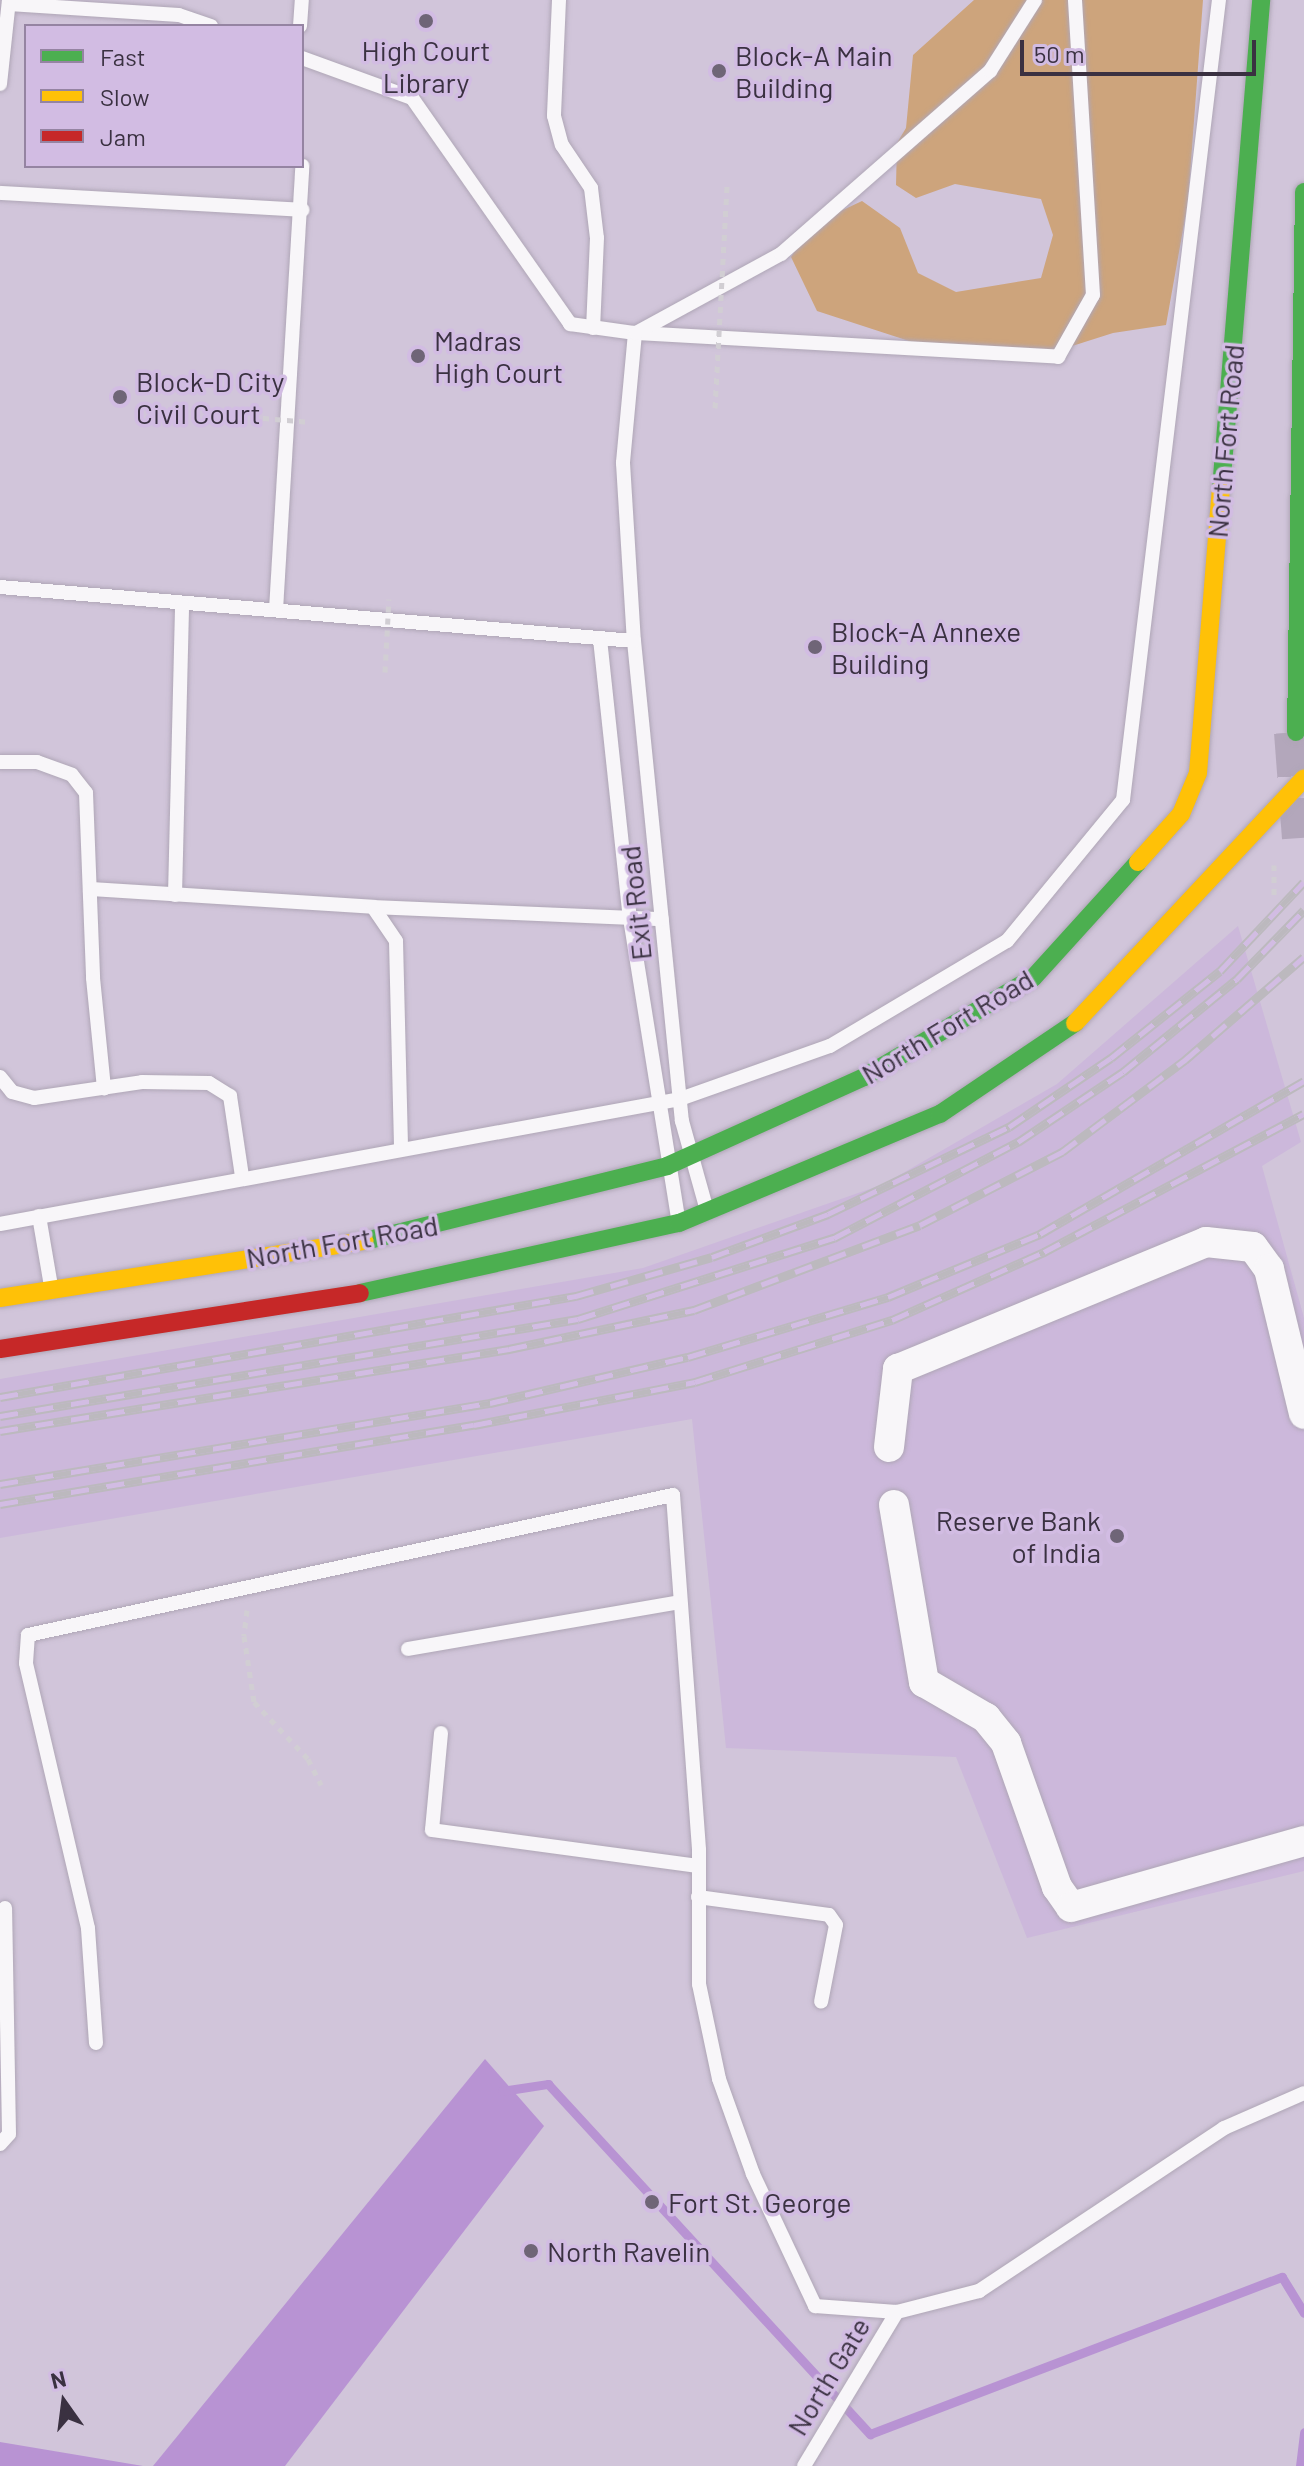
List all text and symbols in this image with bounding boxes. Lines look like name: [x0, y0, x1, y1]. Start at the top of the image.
marker: High Court Library: [417, 12, 435, 30]
legend: [24, 24, 304, 168]
scale bar: [1024, 24, 1260, 74]
place label: High Court Library: [361, 33, 491, 99]
place label: Block-A Main Building: [735, 38, 892, 104]
text: 50 m: [1034, 39, 1085, 68]
text: Fast: [100, 42, 145, 71]
marker: Block-A Main Building: [710, 62, 728, 80]
text: Slow: [100, 82, 149, 111]
text: Jam: [100, 122, 146, 151]
place label: Madras High Court: [434, 323, 563, 389]
street label: North Fort Road: [1200, 343, 1250, 539]
marker: Madras High Court: [409, 347, 427, 365]
place label: Block-D City Civil Court: [136, 364, 284, 430]
marker: Block-D City Civil Court: [111, 388, 129, 406]
place label: Block-A Annexe Building: [831, 614, 1021, 680]
marker: Block-A Annexe Building: [806, 638, 824, 656]
street label: Exit Road: [612, 844, 658, 962]
street label: North Fort Road: [855, 962, 1039, 1090]
street label: North Fort Road: [244, 1208, 440, 1274]
place label: Reserve Bank of India: [936, 1503, 1101, 1569]
marker: Reserve Bank of India: [1108, 1527, 1126, 1545]
place label: Fort St. George: [668, 2185, 851, 2219]
marker: Fort St. George: [643, 2193, 661, 2211]
place label: North Ravelin: [547, 2234, 710, 2268]
marker: North Ravelin: [522, 2242, 540, 2260]
street label: North Gate: [780, 2311, 876, 2441]
north arrow: [24, 2362, 104, 2442]
text: N: [48, 2364, 68, 2393]

